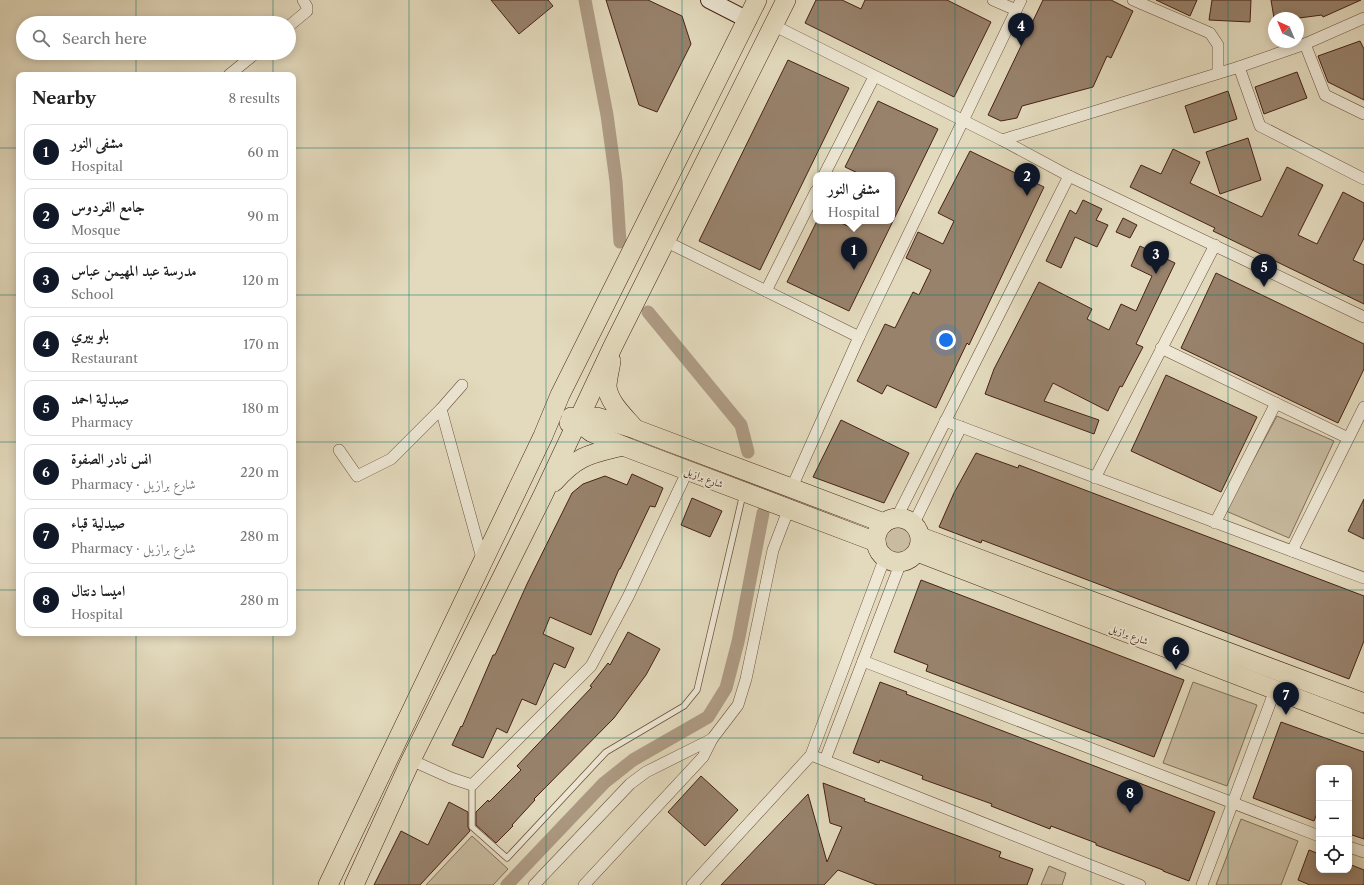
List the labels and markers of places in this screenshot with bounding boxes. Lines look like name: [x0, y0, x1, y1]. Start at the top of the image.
pin: 4: [1008, 13, 1034, 46]
pin: 2: [1014, 163, 1040, 196]
pin: 1: [841, 237, 867, 270]
pin: 3: [1143, 241, 1169, 274]
pin: 5: [1251, 254, 1277, 287]
pin: 6: [1163, 637, 1189, 670]
pin: 7: [1273, 682, 1299, 715]
pin: 8: [1117, 780, 1143, 813]

